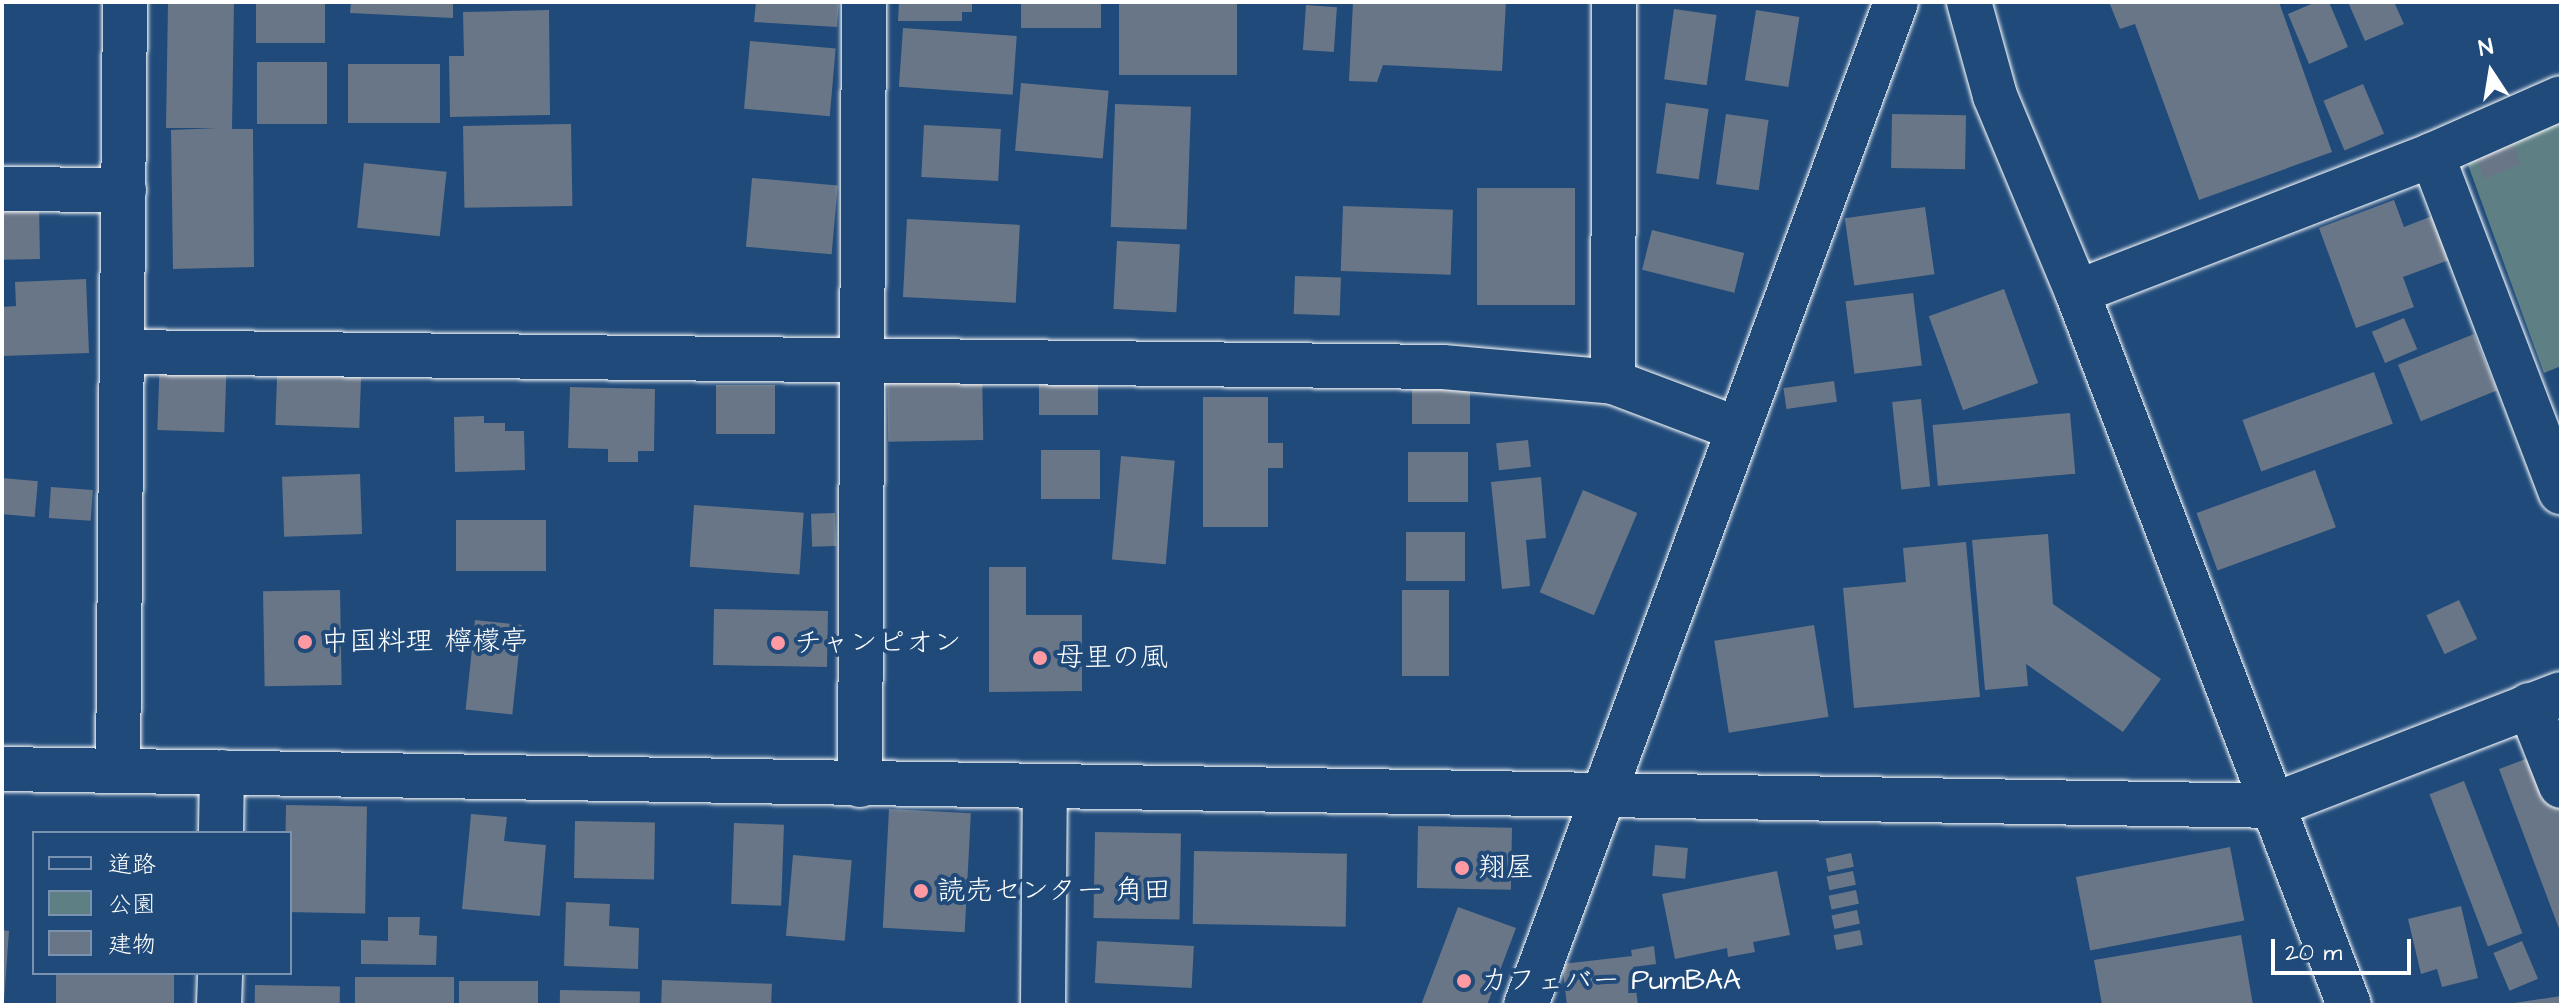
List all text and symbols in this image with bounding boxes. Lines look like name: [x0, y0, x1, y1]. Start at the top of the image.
text: N: [2476, 31, 2496, 65]
north arrow: [2451, 32, 2531, 112]
place label: 中国料理 檸檬亭: [321, 625, 528, 659]
place label: チャンピオン: [794, 626, 962, 660]
marker: 中国料理 檸檬亭: [296, 633, 314, 651]
marker: チャンピオン: [769, 634, 787, 652]
place label: 母里の風: [1056, 641, 1168, 675]
marker: 母里の風: [1031, 649, 1049, 667]
legend: [32, 831, 292, 975]
text: 道路: [108, 848, 156, 882]
place label: 翔屋: [1478, 851, 1534, 885]
marker: 翔屋: [1453, 859, 1471, 877]
place label: 読売センター 角田: [937, 874, 1172, 908]
marker: 読売センター 角田: [912, 882, 930, 900]
text: 公園: [108, 888, 156, 922]
scale bar: [2275, 923, 2415, 973]
text: 建物: [108, 928, 156, 962]
text: 20 m: [2285, 936, 2342, 970]
place label: カフェバー PumBAA: [1480, 964, 1741, 998]
marker: カフェバー PumBAA: [1455, 972, 1473, 990]

